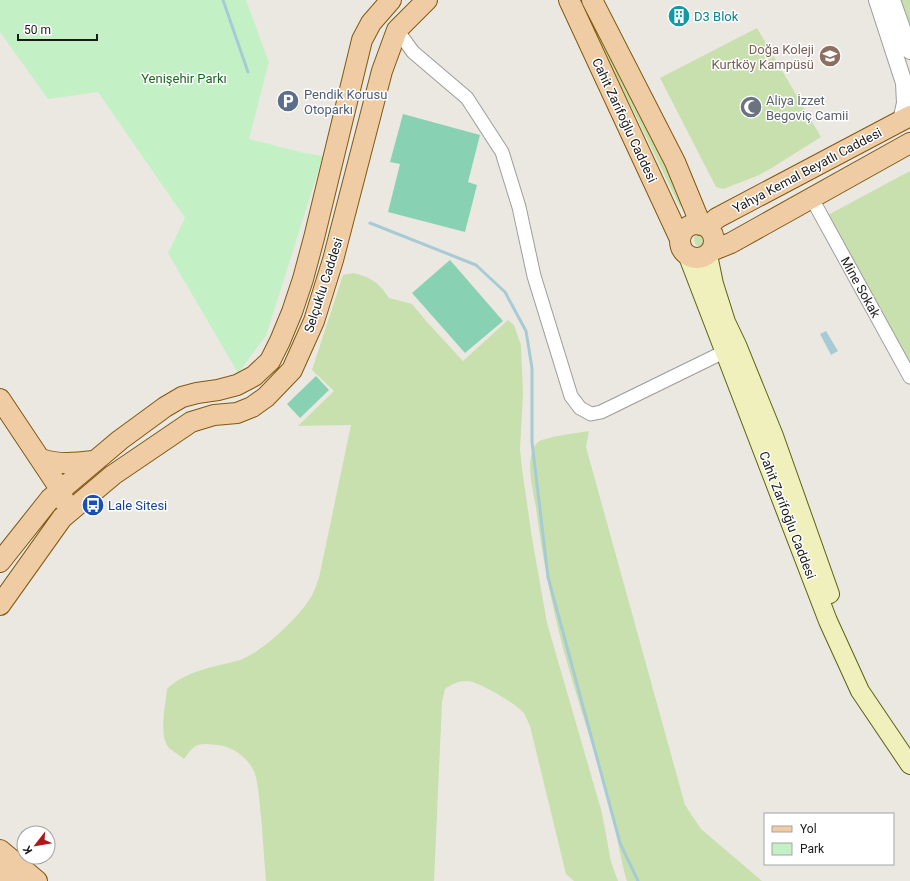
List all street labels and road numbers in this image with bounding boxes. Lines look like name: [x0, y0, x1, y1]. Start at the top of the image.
street label: Cahit Zarifoğlu Caddesi: [589, 56, 660, 185]
street label: Yahya Kemal Beyatlı Caddesi: [730, 125, 884, 216]
street label: Selçuklu Caddesi: [301, 236, 346, 334]
street label: Mine Sokak: [838, 254, 884, 321]
street label: Cahit Zarifoğlu Caddesi: [756, 449, 819, 581]

